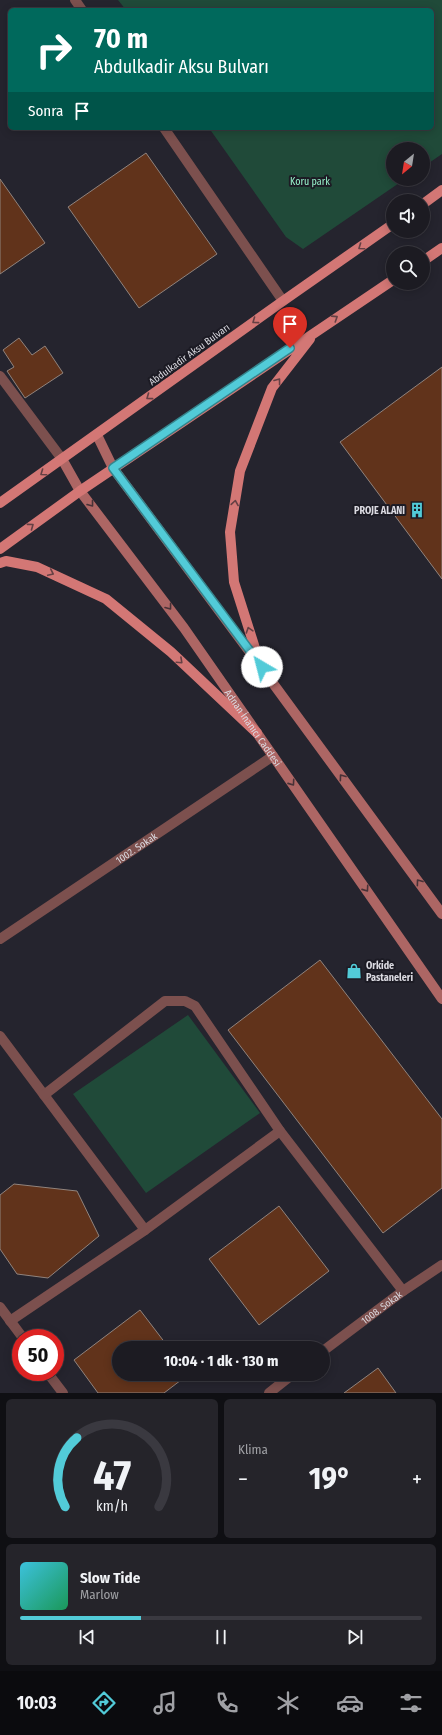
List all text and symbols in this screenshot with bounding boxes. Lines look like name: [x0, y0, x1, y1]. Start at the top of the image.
text: 70 m: [94, 22, 148, 55]
icon: right: [28, 24, 80, 76]
text: Abdulkadir Aksu Bulvarı: [94, 56, 269, 78]
icon: arrive: [71, 100, 93, 122]
text: Sonra: [28, 102, 63, 120]
north arrow: [386, 142, 430, 186]
map controls: [386, 142, 430, 290]
park label: Koru park: [290, 176, 330, 188]
button: sound: [386, 194, 430, 238]
one-way arrow: [358, 242, 365, 250]
button: search: [386, 246, 430, 290]
pin: [273, 307, 307, 348]
icon: arrive: [279, 313, 301, 335]
one-way arrow: [331, 315, 338, 323]
one-way arrow: [252, 316, 259, 323]
street label: Abdulkadir Aksu Bulvarı: [146, 321, 232, 388]
one-way arrow: [273, 378, 280, 385]
one-way arrow: [146, 392, 153, 400]
one-way arrow: [40, 468, 47, 476]
one-way arrow: [86, 499, 93, 506]
one-way arrow: [230, 499, 239, 506]
building icon: PROJE ALANI: [408, 501, 426, 519]
place label: PROJE ALANI: [354, 505, 405, 517]
one-way arrow: [27, 524, 34, 531]
one-way arrow: [46, 568, 54, 576]
one-way arrow: [164, 603, 171, 610]
one-way arrow: [245, 626, 254, 633]
position arrow: [241, 646, 283, 688]
one-way arrow: [176, 656, 183, 663]
street label: Adnan İnanıcı Caddesi: [222, 687, 284, 769]
one-way arrow: [339, 774, 347, 781]
one-way arrow: [287, 778, 294, 785]
street label: 1002. Sokak: [114, 830, 160, 867]
one-way arrow: [416, 879, 424, 886]
one-way arrow: [361, 885, 368, 892]
place label: Orkide Pastaneleri: [366, 960, 413, 984]
shop icon: Orkide Pastaneleri: [345, 962, 363, 980]
street label: 1008. Sokak: [359, 1289, 405, 1327]
speed limit sign: 50: [12, 1329, 64, 1381]
text: 10:04 · 1 dk · 130 m: [164, 1352, 278, 1370]
text: Klima: [238, 1442, 268, 1457]
text: 47: [93, 1450, 131, 1500]
text: 19°: [309, 1461, 351, 1497]
text: −: [238, 1466, 248, 1493]
text: +: [412, 1466, 422, 1493]
text: km/h: [96, 1497, 128, 1514]
text: Slow Tide: [80, 1569, 140, 1587]
text: Marlow: [80, 1587, 119, 1602]
icon: previous: [76, 1626, 98, 1648]
icon: pause: [210, 1626, 232, 1648]
icon: next: [344, 1626, 366, 1648]
icon: directions: [90, 1689, 118, 1717]
icon: music: [151, 1689, 179, 1717]
icon: phone: [213, 1689, 241, 1717]
icon: climate: [274, 1689, 302, 1717]
icon: car: [336, 1689, 364, 1717]
icon: filters: [397, 1689, 425, 1717]
text: 10:03: [17, 1692, 56, 1714]

